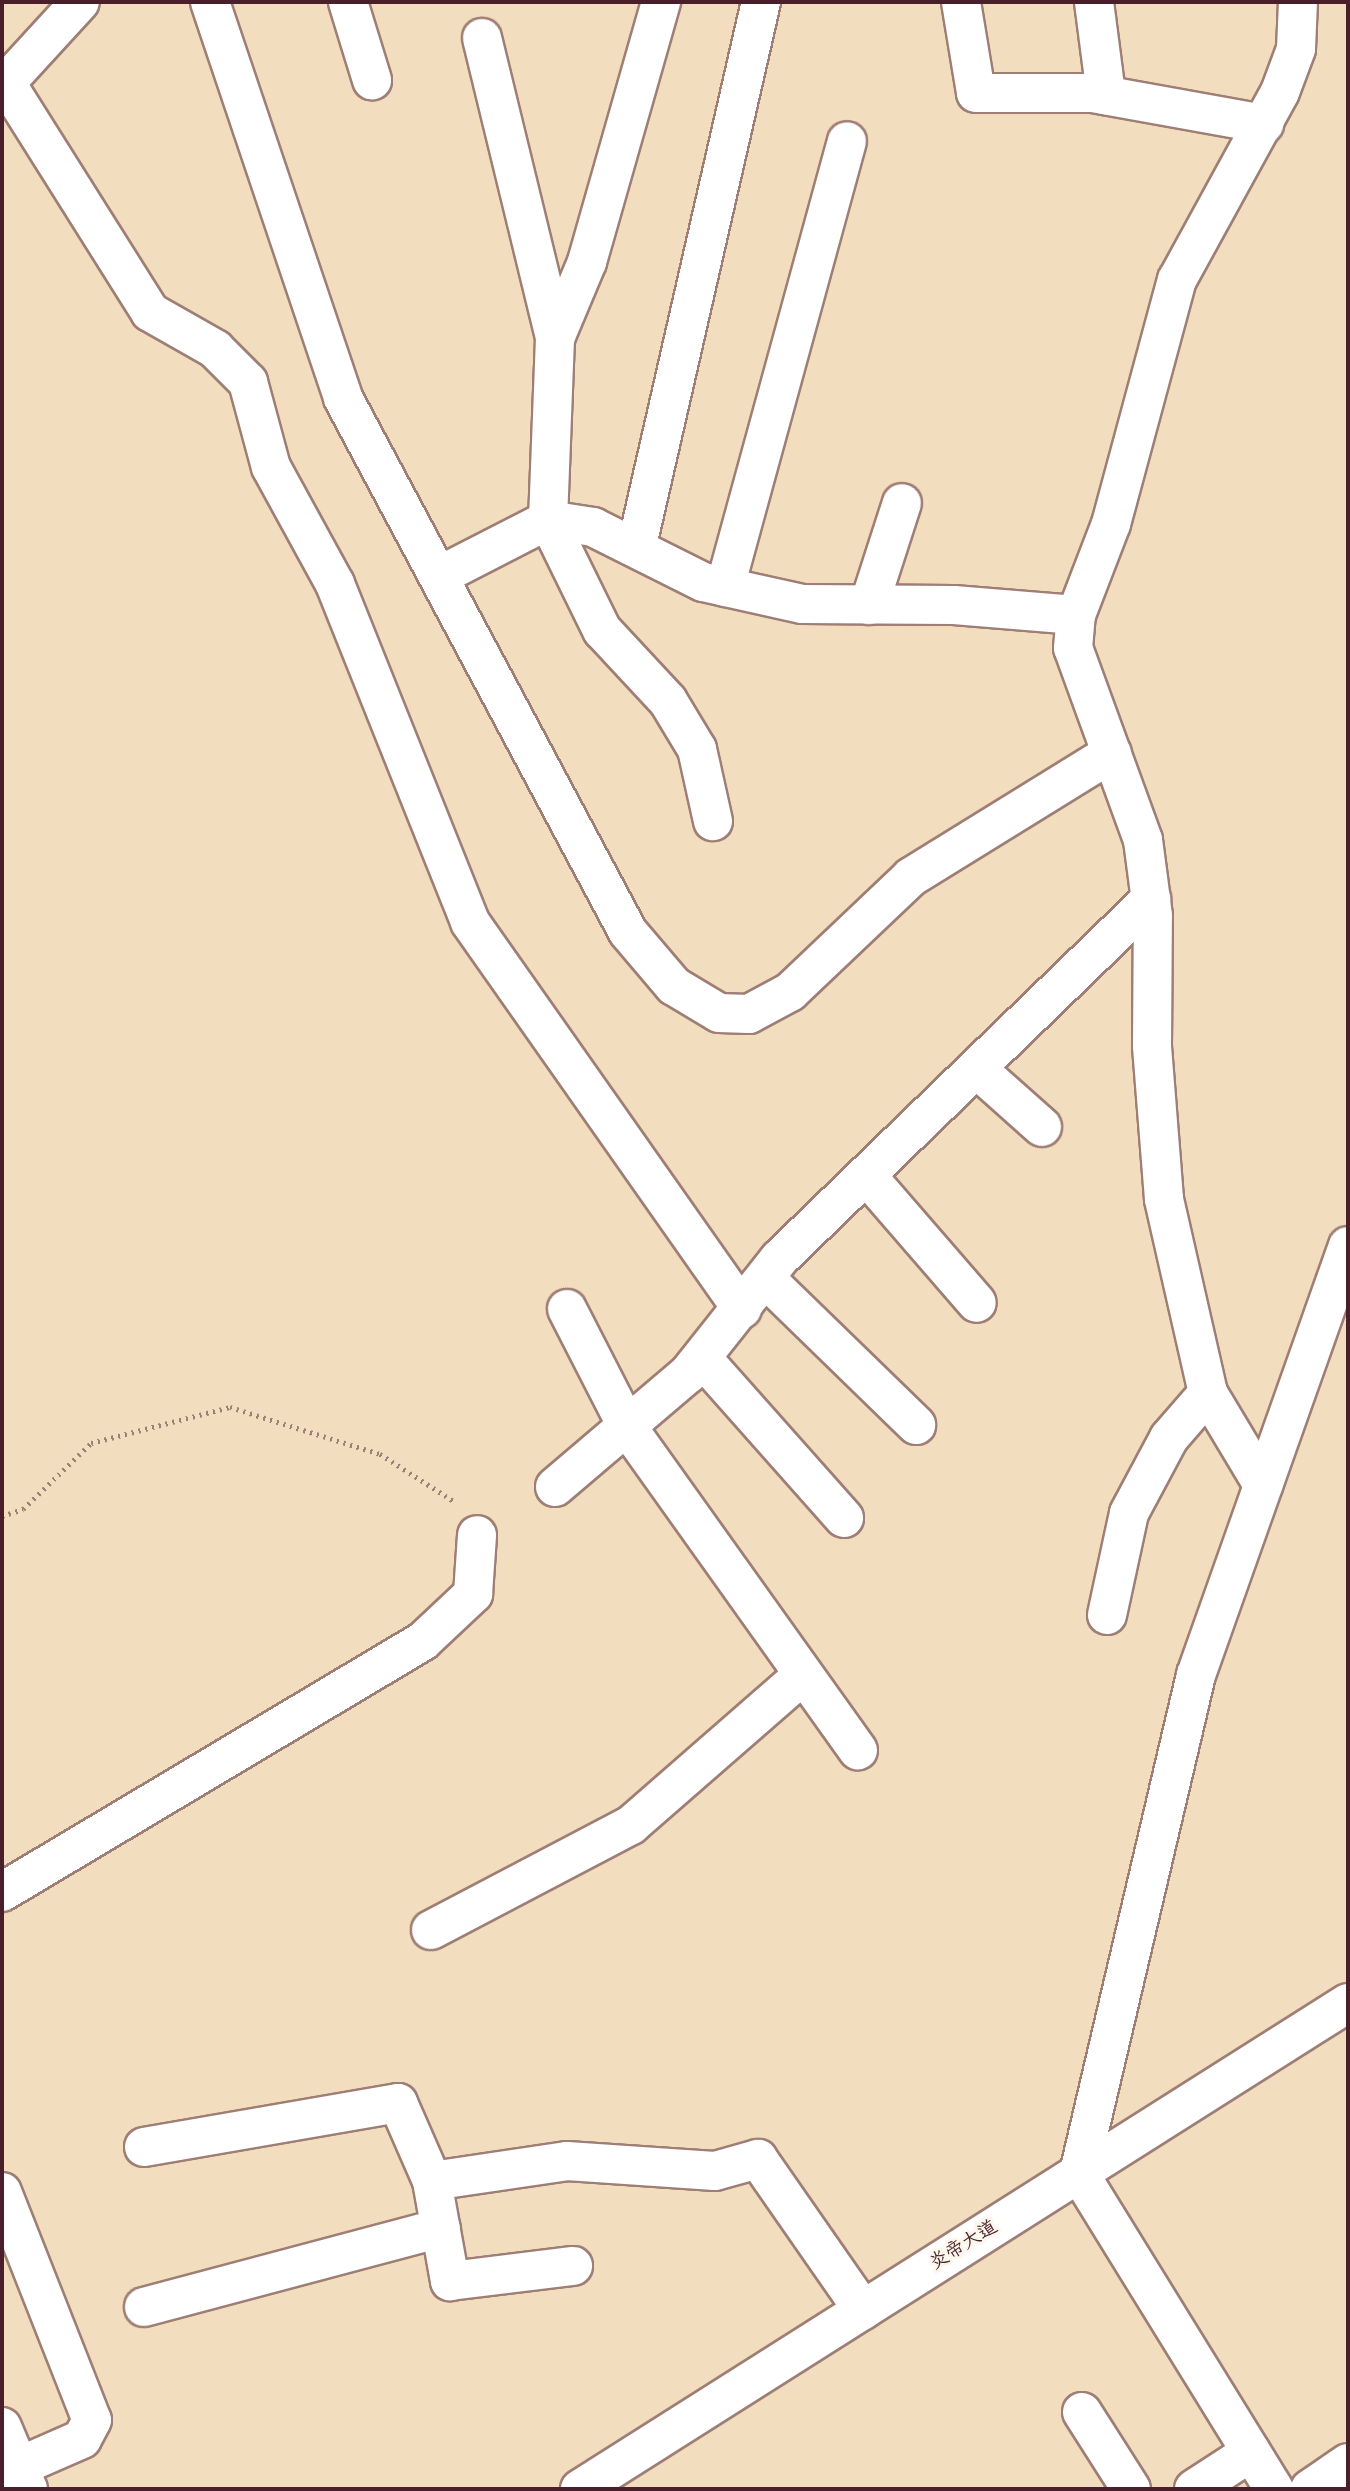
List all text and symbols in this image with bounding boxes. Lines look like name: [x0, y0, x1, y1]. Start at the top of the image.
street label: 炎帝大道: [926, 2216, 1002, 2276]

